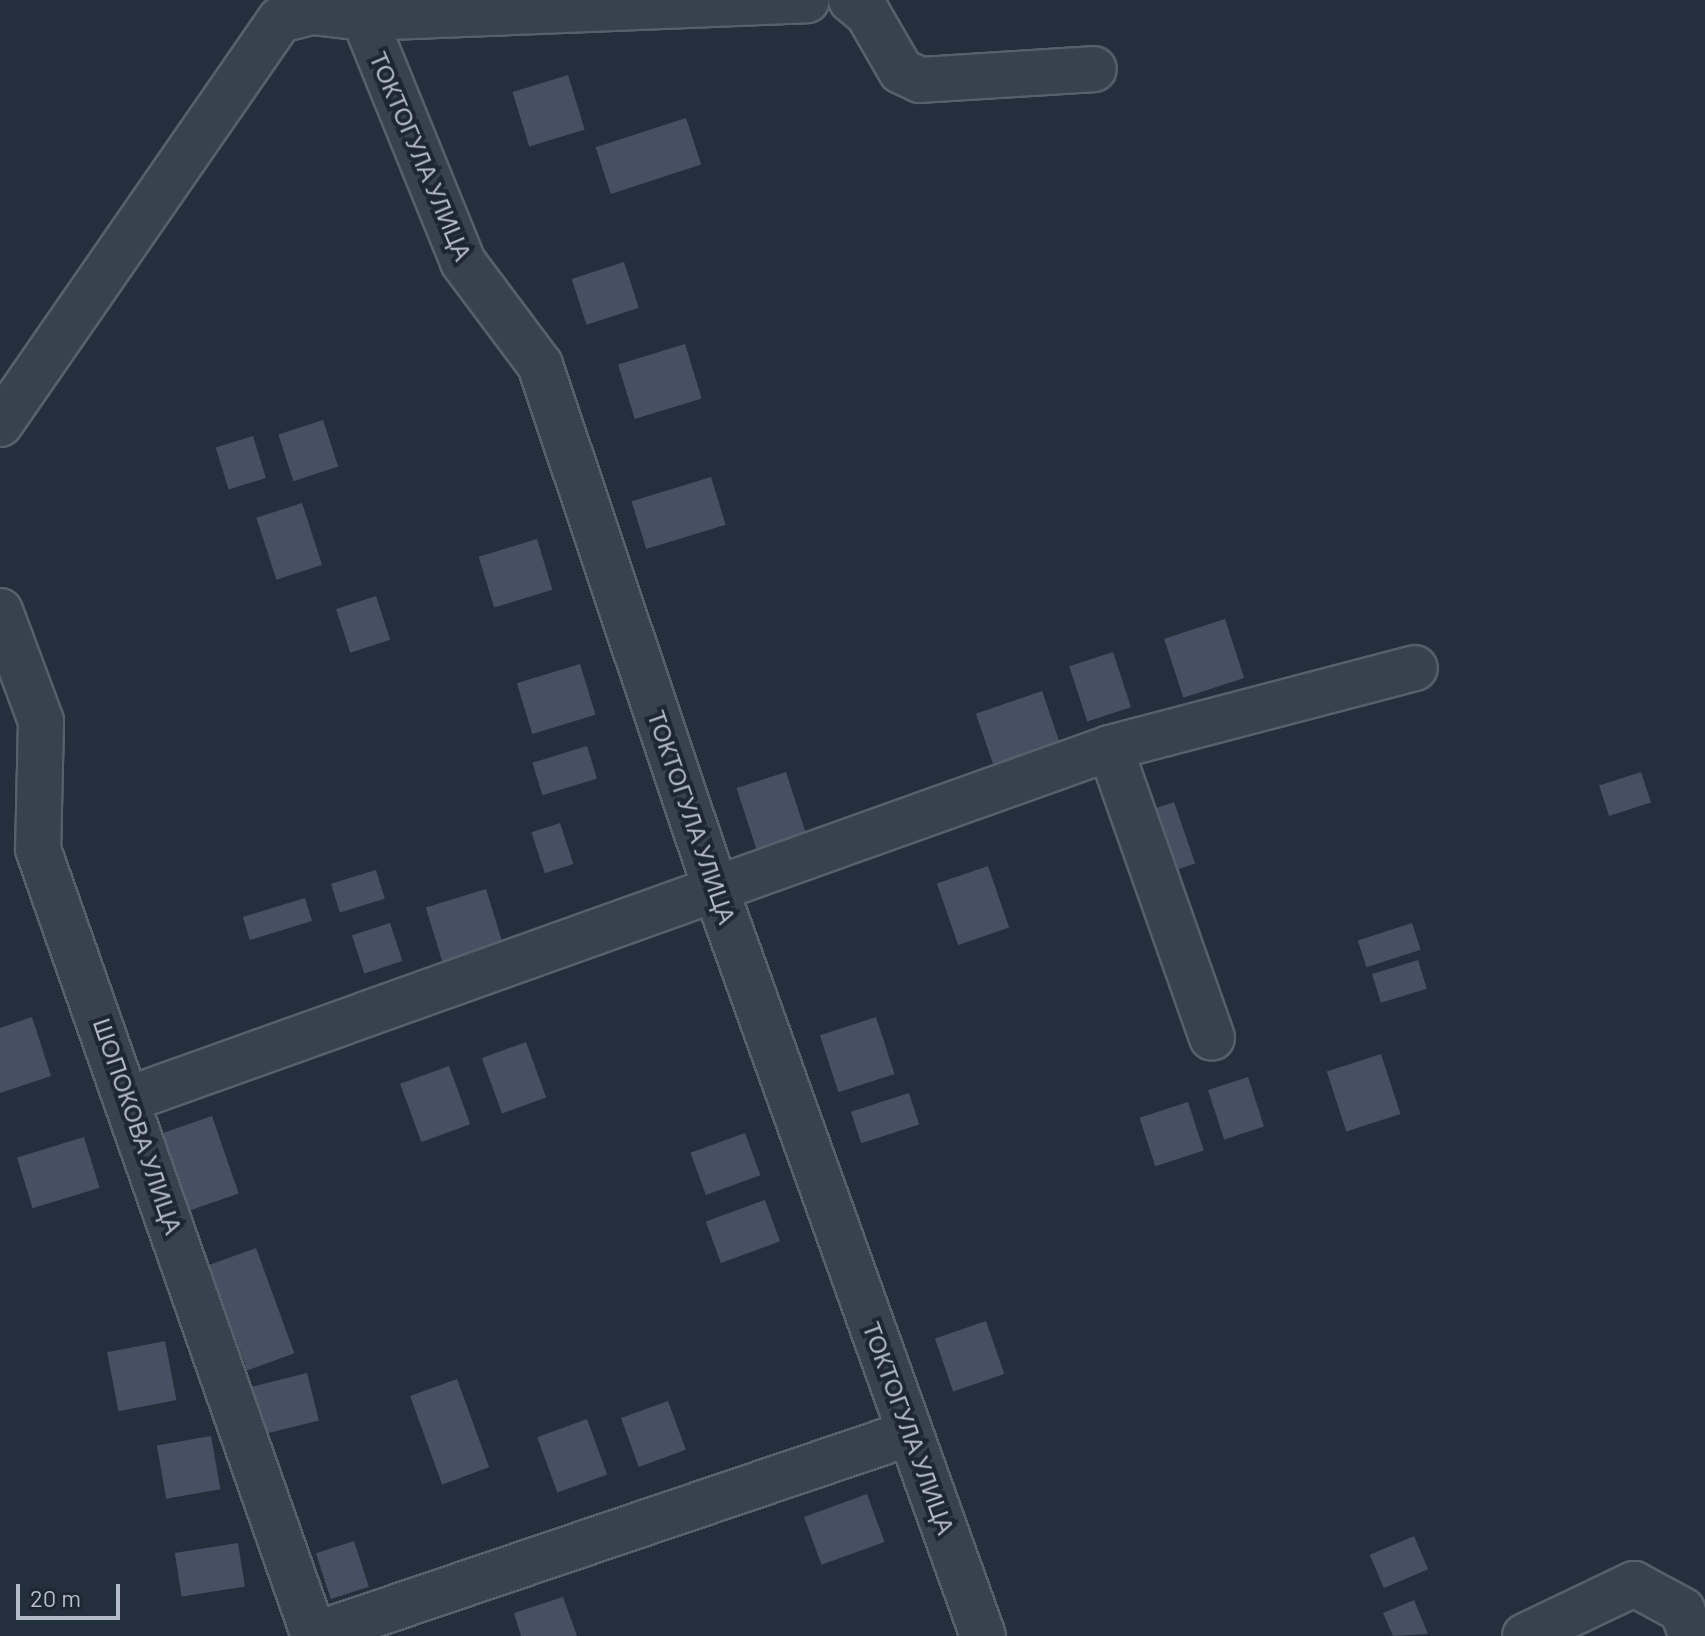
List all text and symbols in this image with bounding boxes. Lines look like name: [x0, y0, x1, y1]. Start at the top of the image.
street label: ТОКТОГУЛА УЛИЦА: [364, 47, 478, 265]
street label: ТОКТОГУЛА УЛИЦА: [642, 707, 742, 927]
street label: ШОПОКОВА УЛИЦА: [88, 1014, 188, 1238]
street label: ТОКТОГУЛА УЛИЦА: [857, 1318, 961, 1538]
scale bar: [20, 1568, 124, 1618]
text: 20 m: [30, 1583, 81, 1612]

